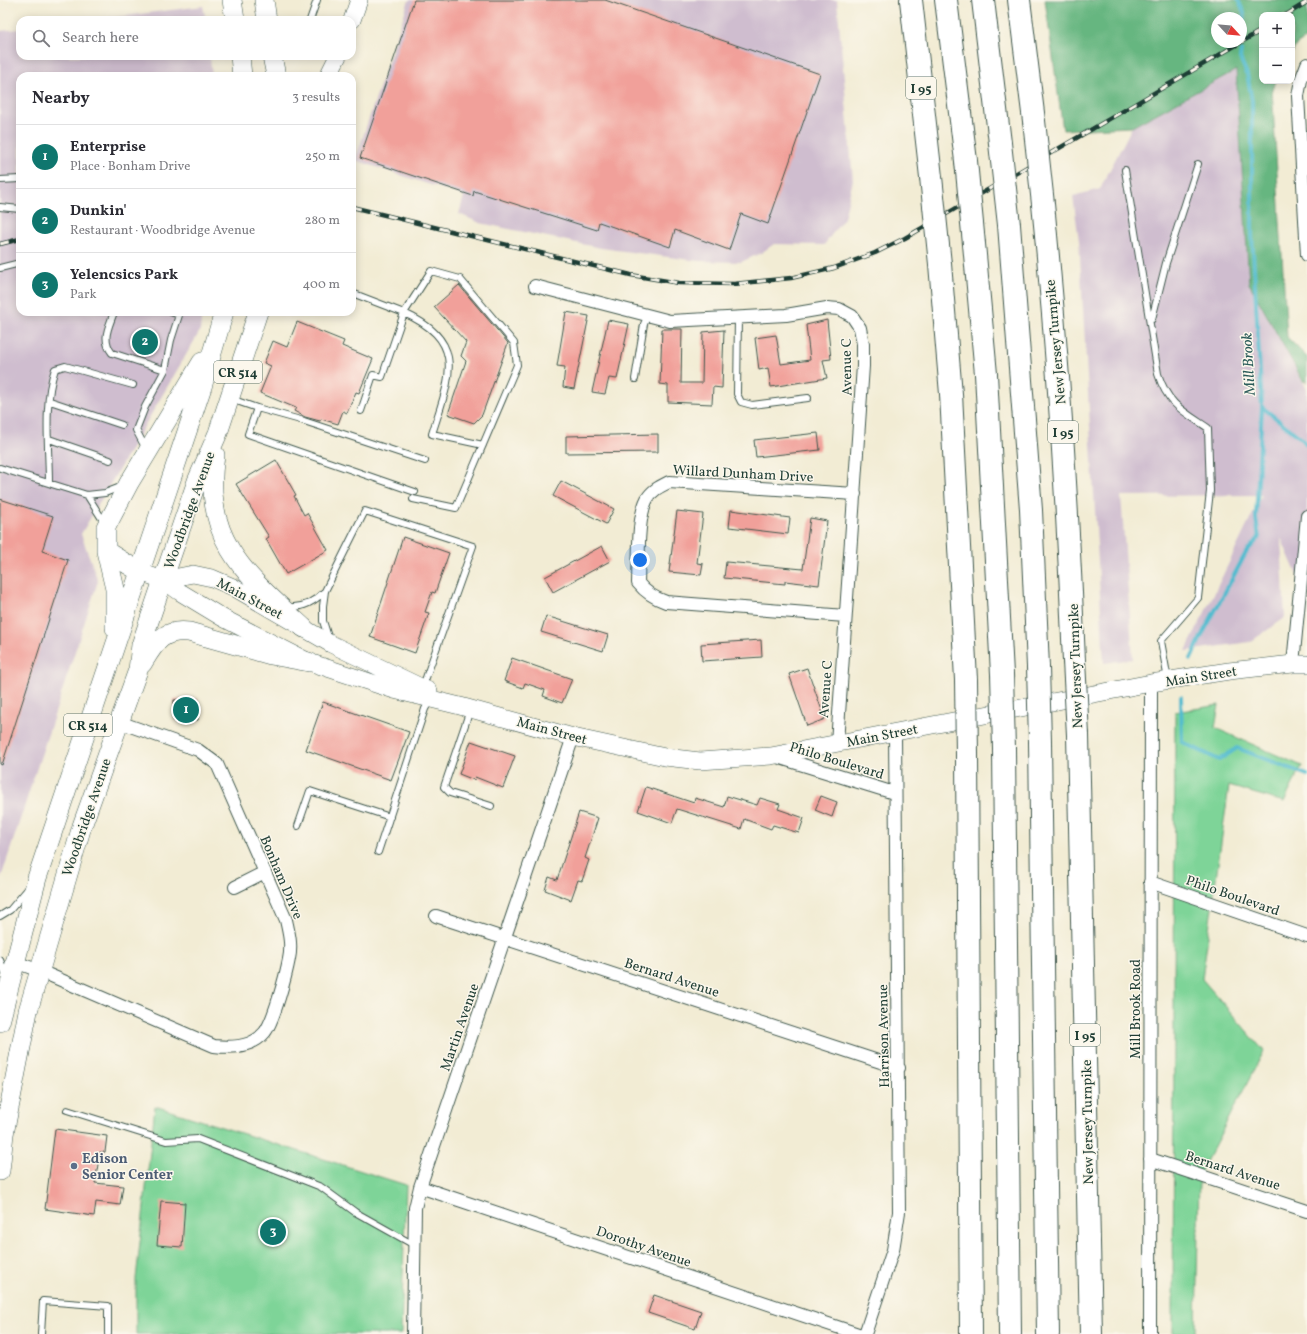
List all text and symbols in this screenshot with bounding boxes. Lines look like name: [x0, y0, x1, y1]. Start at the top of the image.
north arrow: [1211, 12, 1247, 48]
map controls: [1259, 12, 1295, 84]
button: +: [1259, 12, 1295, 48]
search box: [16, 16, 356, 60]
icon: search: [30, 27, 52, 49]
text: Search here: [62, 28, 139, 49]
button: −: [1259, 48, 1295, 84]
road number: I 95: [906, 77, 936, 99]
text: Nearby: [32, 87, 90, 110]
text: 3 results: [292, 89, 340, 107]
text: Enterprise: [70, 137, 146, 158]
text: 1: [42, 148, 48, 166]
text: 250 m: [305, 148, 340, 166]
text: Place · Bonham Drive: [70, 158, 190, 176]
text: Dunkin': [70, 201, 127, 222]
text: 2: [42, 212, 48, 230]
text: 280 m: [304, 212, 340, 230]
text: Restaurant · Woodbridge Avenue: [70, 222, 255, 240]
text: Yelencsics Park: [70, 265, 178, 286]
text: 3: [42, 276, 48, 294]
text: 400 m: [303, 276, 340, 294]
street label: New Jersey Turnpike: [1042, 278, 1071, 405]
text: Park: [70, 286, 97, 304]
pin: 2: [132, 327, 158, 357]
water label: Mill Brook: [1237, 332, 1262, 397]
street label: Avenue C: [837, 338, 858, 396]
road number: CR 514: [214, 361, 262, 383]
road number: I 95: [1048, 421, 1078, 443]
street label: Woodbridge Avenue: [160, 449, 221, 572]
street label: Willard Dunham Drive: [672, 461, 814, 488]
your location: [630, 550, 650, 570]
street label: Main Street: [213, 574, 286, 625]
street label: New Jersey Turnpike: [1065, 603, 1088, 729]
street label: Avenue C: [815, 660, 838, 719]
street label: Main Street: [1164, 662, 1238, 693]
pin: 1: [173, 695, 199, 725]
street label: Main Street: [514, 713, 589, 750]
road number: CR 514: [64, 714, 112, 736]
street label: Main Street: [845, 720, 920, 753]
street label: Philo Boulevard: [787, 738, 886, 785]
street label: Woodbridge Avenue: [58, 756, 117, 879]
street label: Bonham Drive: [254, 833, 307, 923]
street label: Philo Boulevard: [1183, 871, 1282, 921]
street label: Bernard Avenue: [622, 954, 722, 1003]
street label: Mill Brook Road: [1127, 959, 1146, 1059]
street label: Martin Avenue: [436, 981, 484, 1074]
street label: Harrison Avenue: [874, 984, 895, 1088]
road number: I 95: [1070, 1024, 1100, 1046]
street label: New Jersey Turnpike: [1078, 1059, 1099, 1185]
street label: Bernard Avenue: [1183, 1147, 1283, 1196]
place label: Edison Senior Center: [82, 1150, 173, 1185]
marker: Edison Senior Center: [69, 1161, 79, 1171]
pin: 3: [260, 1217, 286, 1247]
street label: Dorothy Avenue: [593, 1222, 694, 1273]

